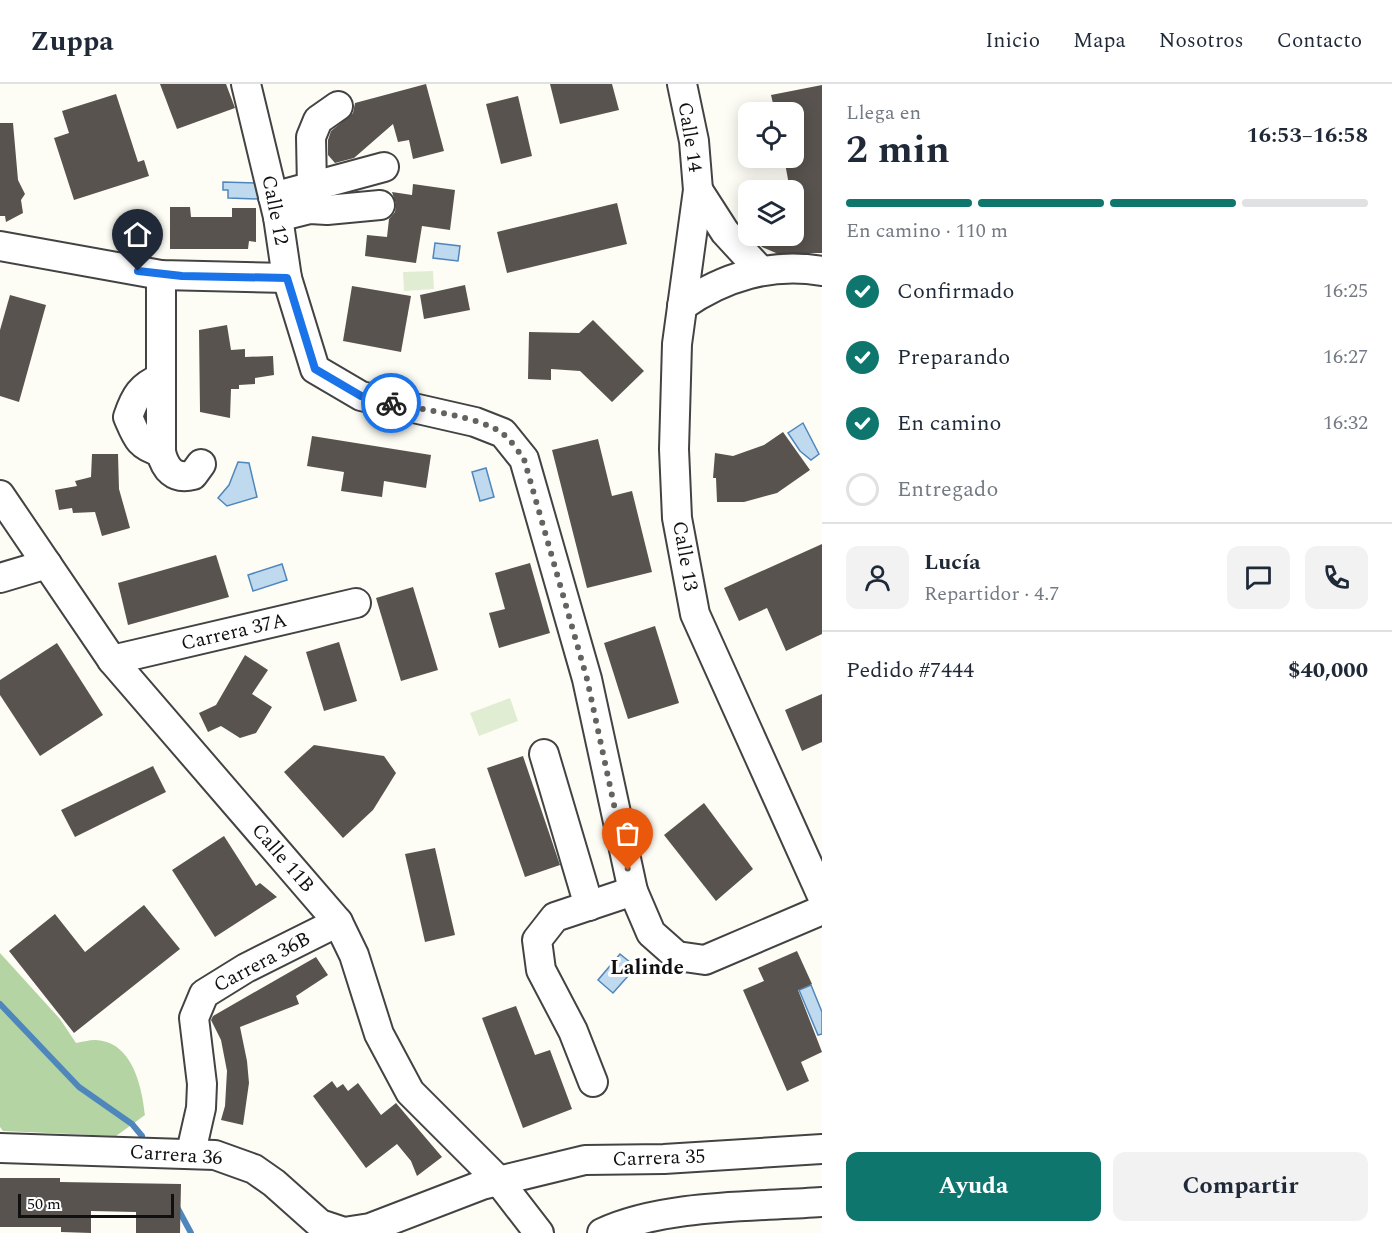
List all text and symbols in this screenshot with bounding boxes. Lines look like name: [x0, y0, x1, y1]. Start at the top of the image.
text: Zuppa: [30, 20, 114, 63]
text: Inicio: [985, 25, 1040, 57]
text: Mapa: [1073, 25, 1126, 57]
text: Nosotros: [1159, 25, 1244, 57]
text: Contacto: [1277, 25, 1362, 57]
text: Llega en: [846, 98, 921, 128]
street label: Calle 14: [670, 100, 710, 174]
map controls: [738, 102, 804, 246]
button: locate: [738, 102, 804, 168]
text: 16:53–16:58: [1246, 119, 1368, 152]
text: 2 min: [846, 121, 950, 180]
street label: Calle 12: [254, 172, 296, 248]
button: layers: [738, 180, 804, 246]
pin: [112, 209, 163, 271]
text: En camino · 110 m: [846, 216, 1008, 246]
icon: home: [121, 218, 154, 251]
icon: check: [846, 275, 879, 308]
text: Confirmado: [897, 275, 1014, 308]
text: 16:25: [1323, 276, 1368, 306]
icon: check: [846, 341, 879, 374]
text: Preparando: [897, 341, 1010, 374]
text: 16:27: [1323, 342, 1368, 372]
courier: [361, 373, 421, 433]
icon: bike: [375, 387, 408, 420]
icon: check: [846, 407, 879, 440]
text: En camino: [897, 407, 1001, 440]
text: 16:32: [1323, 408, 1368, 438]
text: Entregado: [897, 473, 998, 506]
street label: Calle 13: [664, 519, 706, 593]
button: person: [846, 546, 909, 609]
text: Lucía: [924, 546, 981, 579]
button: chat: [1227, 546, 1290, 609]
button: phone: [1305, 546, 1368, 609]
text: Repartidor · 4.7: [924, 579, 1059, 609]
street label: Carrera 37A: [178, 605, 290, 659]
text: Pedido #7444: [846, 654, 974, 687]
text: $40,000: [1288, 654, 1368, 687]
pin: [602, 808, 653, 870]
street label: Calle 11B: [244, 817, 322, 899]
icon: bag: [611, 817, 644, 850]
street label: Carrera 36B: [208, 924, 316, 1000]
district label: Lalinde: [610, 952, 684, 984]
street label: Carrera 36: [129, 1137, 223, 1173]
street label: Carrera 35: [612, 1141, 706, 1175]
button: Ayuda: [846, 1152, 1101, 1221]
button: Compartir: [1113, 1152, 1368, 1221]
scale bar: [18, 1191, 174, 1218]
text: 50 m: [27, 1192, 61, 1216]

